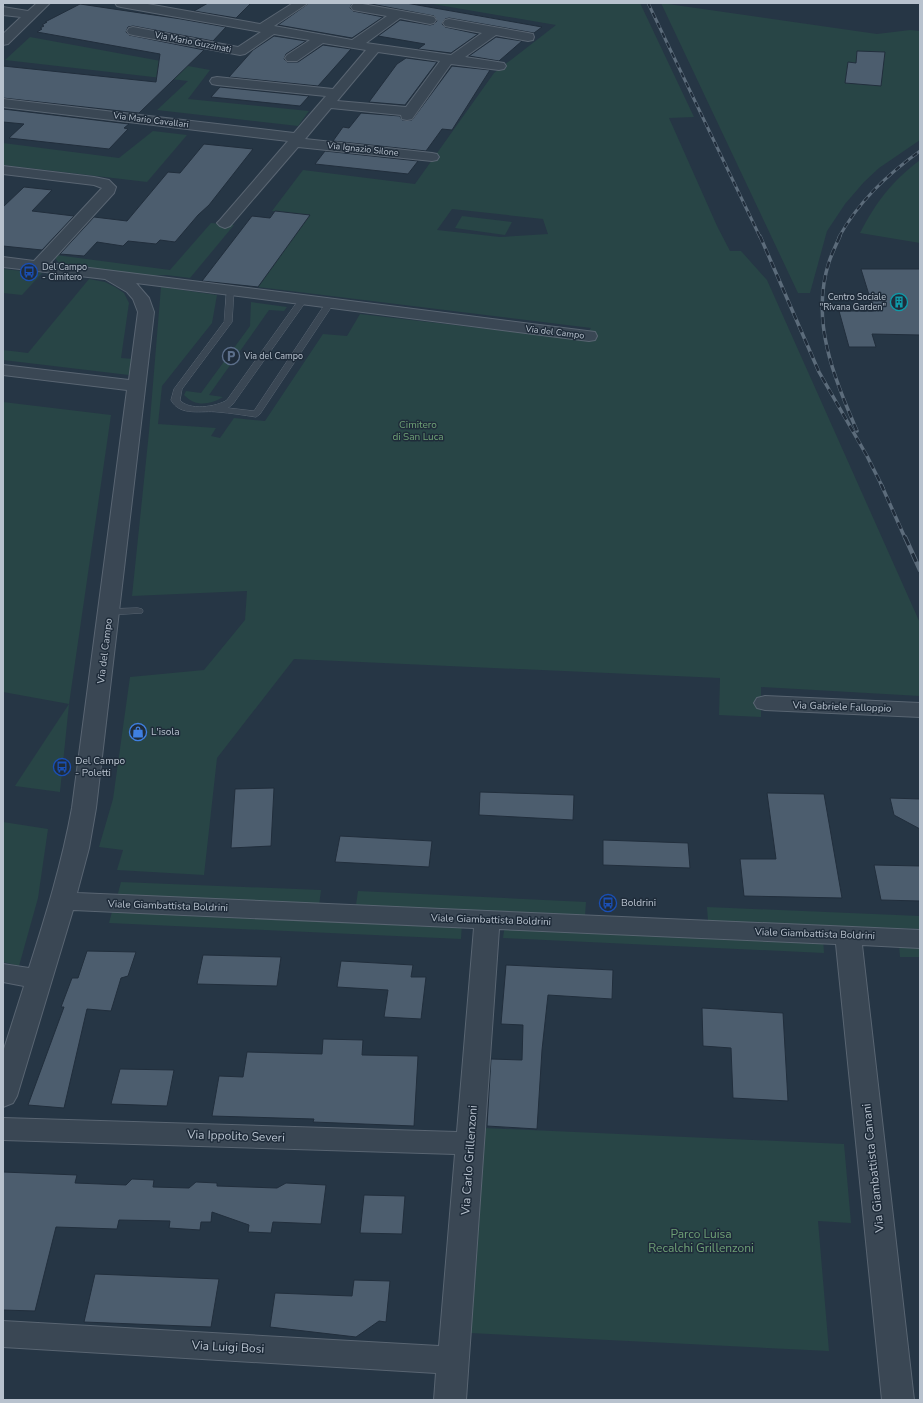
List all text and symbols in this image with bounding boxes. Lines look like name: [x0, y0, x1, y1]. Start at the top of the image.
street label: Via Mario Guzzinati: [153, 29, 232, 55]
street label: Via Mario Cavallari: [112, 109, 189, 131]
street label: Via Ignazio Silone: [326, 139, 399, 159]
place label: Del Campo - Cimitero: [42, 261, 87, 283]
bus stop icon: Del Campo - Cimitero: [19, 262, 39, 282]
place label: Centro Sociale "Rivana Garden": [820, 291, 886, 313]
building icon: Centro Sociale "Rivana Garden": [889, 292, 909, 312]
street label: Via del Campo: [524, 322, 585, 342]
parking icon: Via del Campo: [221, 346, 241, 366]
place label: Via del Campo: [243, 350, 303, 362]
park label: Cimitero di San Luca: [392, 418, 444, 444]
street label: Via del Campo: [94, 617, 116, 685]
street label: Via Gabriele Falloppio: [791, 698, 892, 716]
shop icon: L'isola: [128, 722, 148, 742]
place label: L'isola: [151, 725, 180, 739]
place label: Del Campo - Poletti: [75, 754, 126, 780]
bus stop icon: Del Campo - Poletti: [52, 757, 72, 777]
bus stop icon: Boldrini: [598, 893, 618, 913]
place label: Boldrini: [621, 896, 656, 910]
street label: Viale Giambattista Boldrini: [107, 897, 228, 915]
street label: Viale Giambattista Boldrini: [430, 911, 551, 929]
street label: Viale Giambattista Boldrini: [754, 925, 875, 943]
street label: Via Giambattista Canani: [858, 1103, 888, 1234]
street label: Via Carlo Grillenzoni: [457, 1105, 481, 1216]
street label: Via Ippolito Severi: [186, 1126, 285, 1146]
park label: Parco Luisa Recalchi Grillenzoni: [648, 1226, 754, 1256]
street label: Via Luigi Bosi: [190, 1337, 265, 1357]

